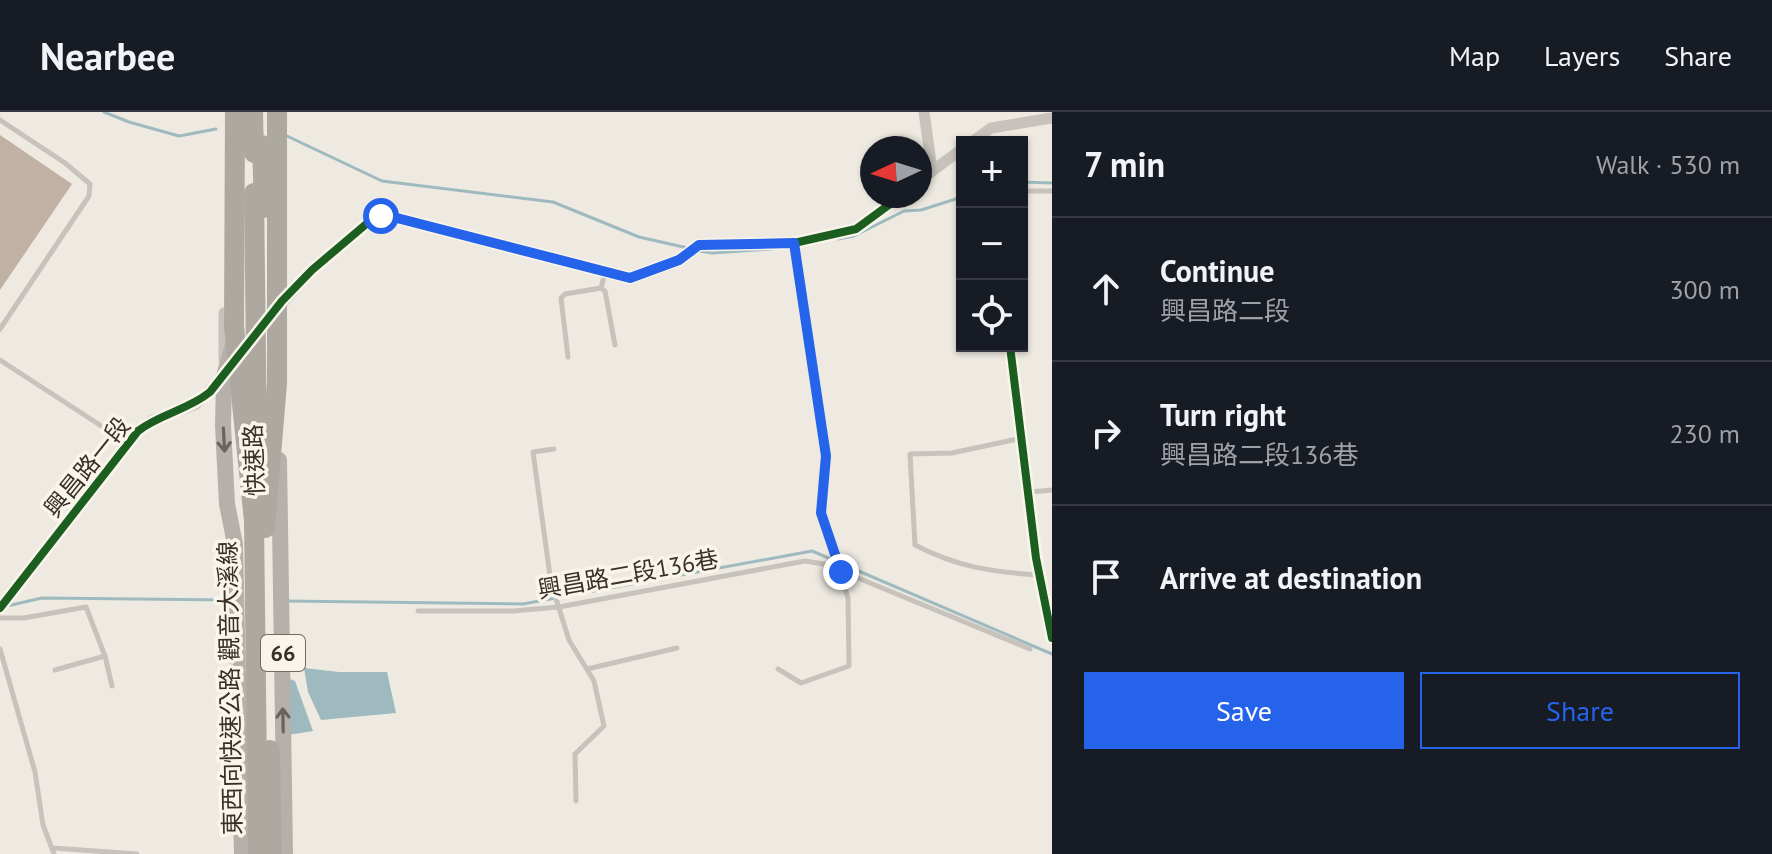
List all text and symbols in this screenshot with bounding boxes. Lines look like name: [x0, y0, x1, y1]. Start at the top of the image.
text: Nearbee: [40, 31, 175, 80]
text: Map: [1449, 37, 1500, 74]
text: Layers: [1544, 37, 1620, 74]
text: Share: [1664, 37, 1732, 74]
north arrow: [860, 136, 932, 208]
map controls: [956, 136, 1028, 352]
button: +: [956, 136, 1028, 208]
text: 7 min: [1084, 142, 1165, 186]
text: Walk · 530 m: [1596, 148, 1740, 181]
route start: [363, 198, 399, 234]
button: −: [956, 208, 1028, 280]
text: Continue: [1160, 251, 1274, 290]
icon: ahead: [1084, 267, 1128, 311]
text: 300 m: [1669, 273, 1740, 306]
button: locate: [956, 280, 1028, 352]
text: 興昌路二段: [1160, 294, 1290, 327]
text: Turn right: [1160, 395, 1286, 434]
street label: 興昌路一段: [37, 411, 137, 523]
icon: right: [1084, 411, 1128, 455]
text: 230 m: [1669, 417, 1740, 450]
street label: 快速路: [237, 423, 271, 497]
one-way arrow: [216, 426, 231, 453]
text: 興昌路二段136巷: [1160, 438, 1359, 471]
street label: 東西向快速公路 觀音大溪線: [212, 541, 248, 835]
street label: 興昌路二段136巷: [535, 543, 721, 605]
route end: [823, 554, 859, 590]
icon: arrive: [1084, 555, 1128, 599]
text: Arrive at destination: [1160, 558, 1422, 597]
road number: 66: [261, 635, 305, 671]
button: Save: [1084, 672, 1404, 749]
button: Share: [1420, 672, 1740, 749]
one-way arrow: [276, 707, 291, 734]

